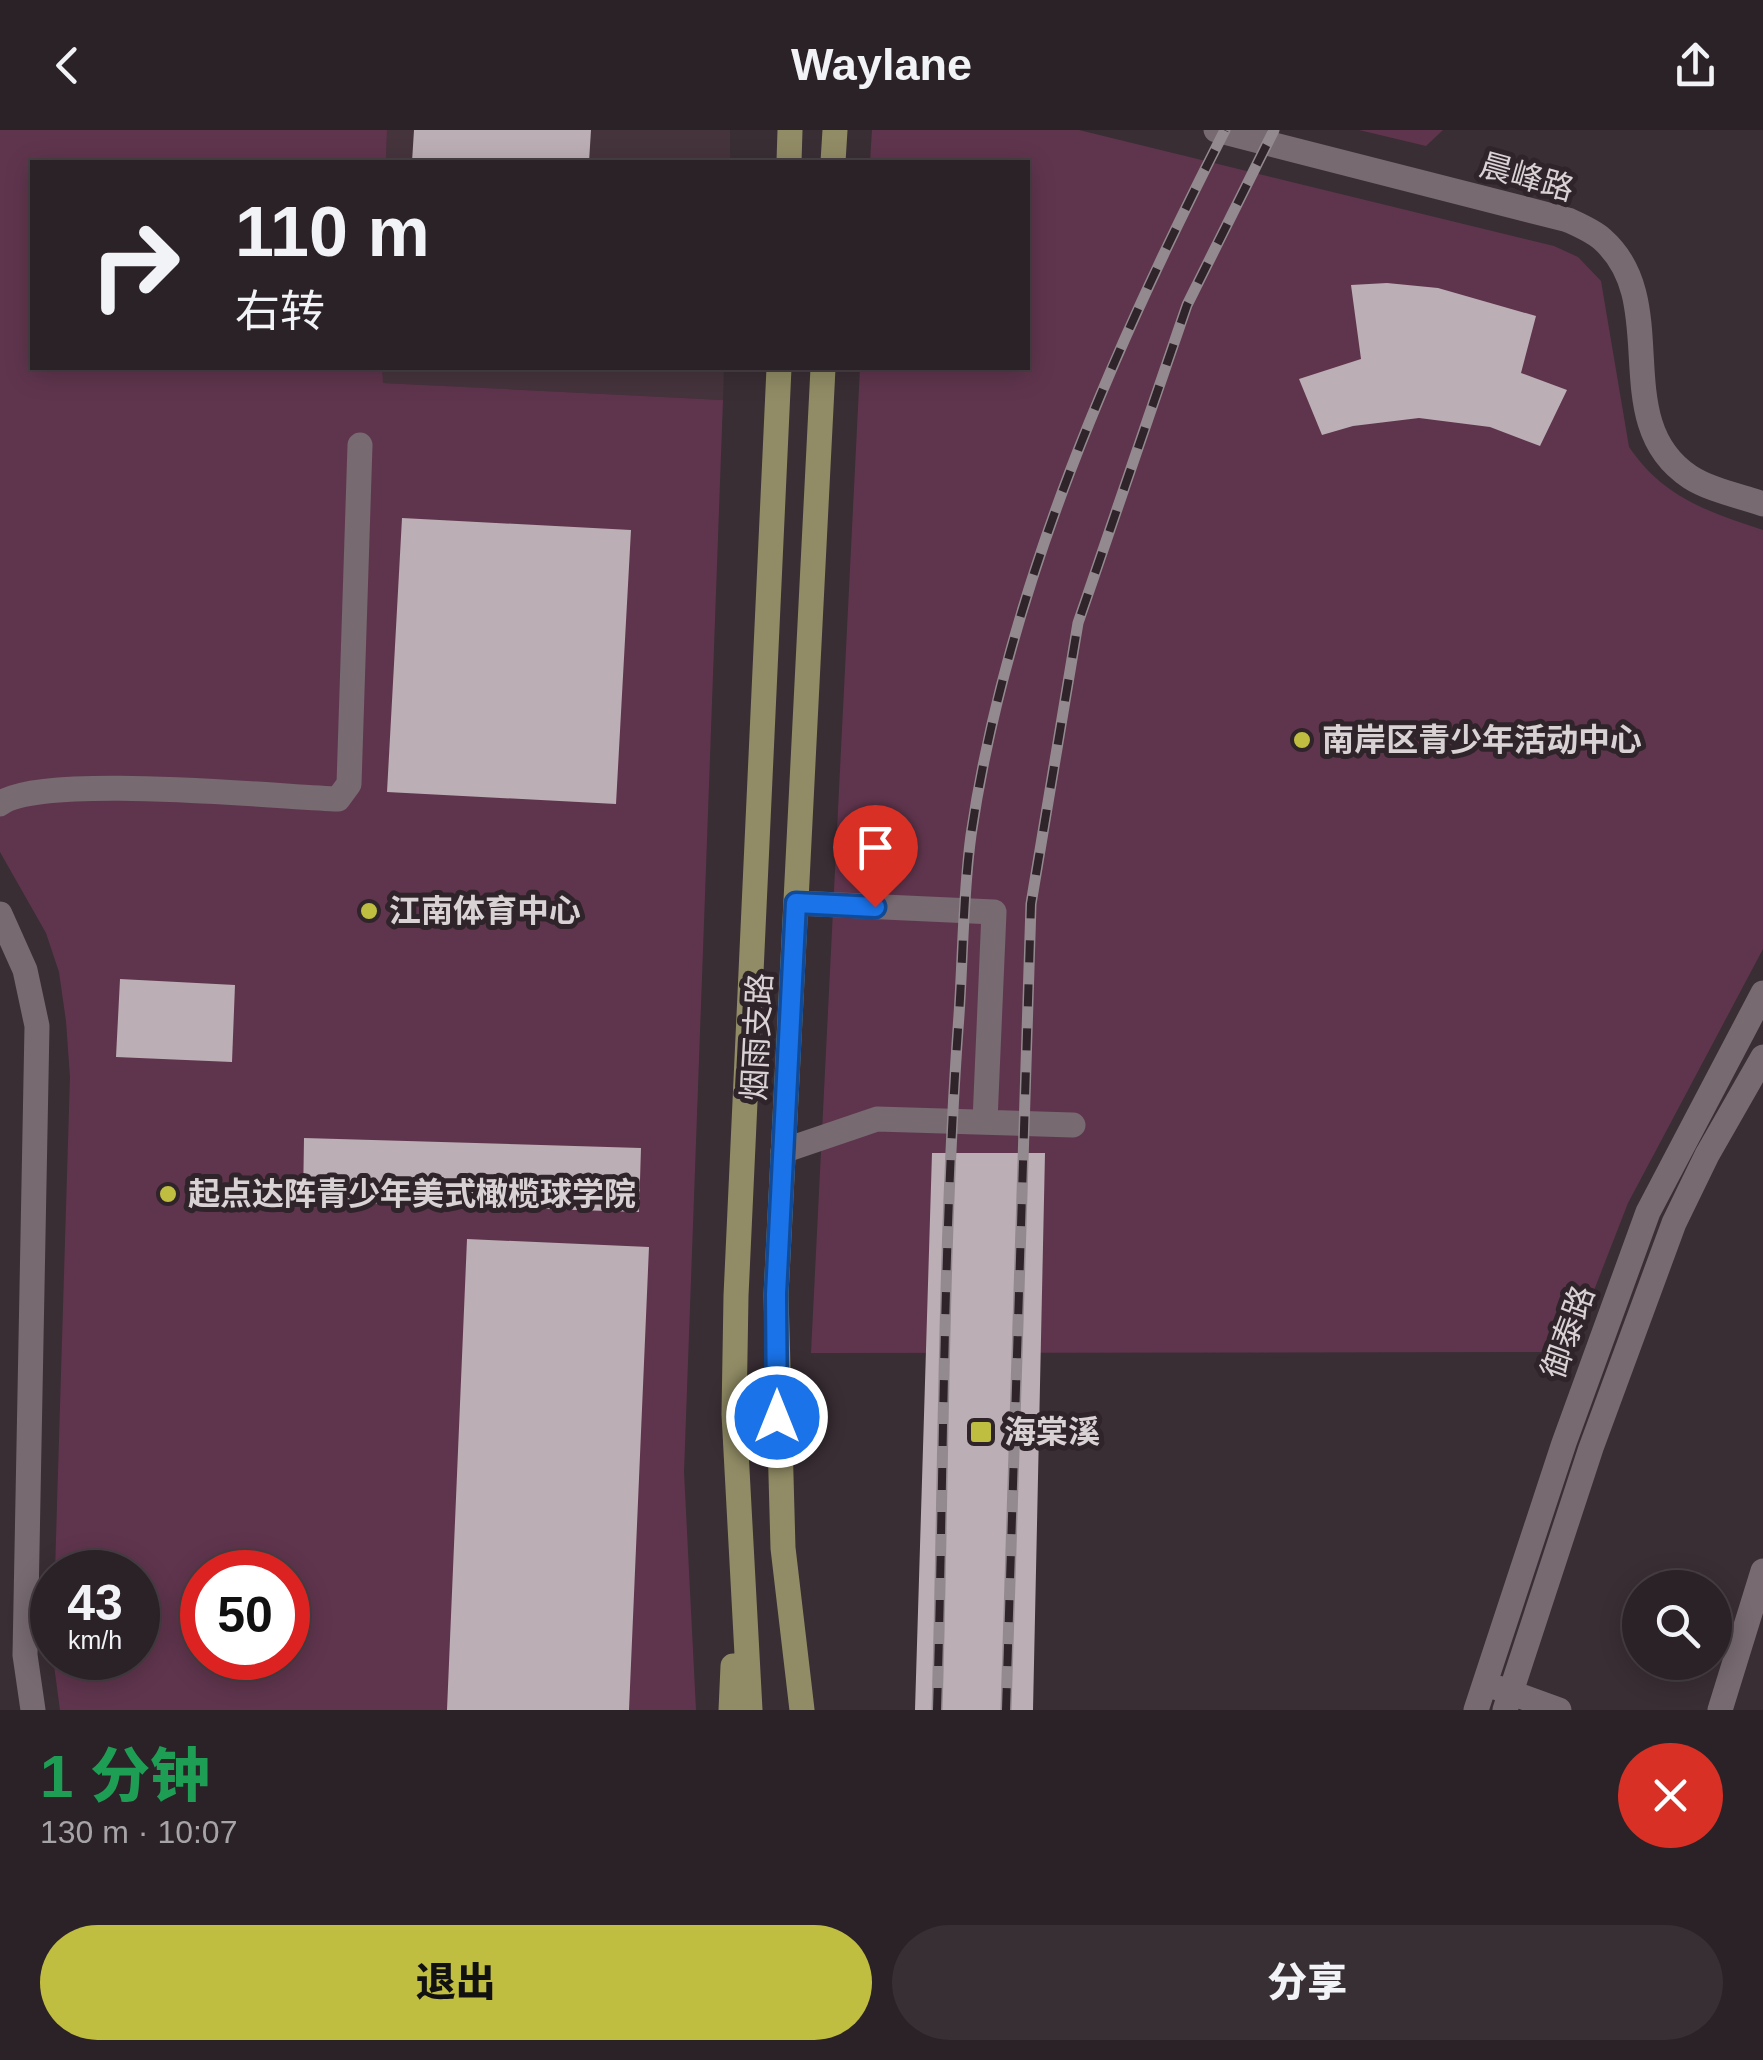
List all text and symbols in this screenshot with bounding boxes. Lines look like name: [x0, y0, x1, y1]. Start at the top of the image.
icon: back: [40, 38, 95, 93]
icon: share: [1668, 38, 1723, 93]
text: Waylane: [791, 39, 972, 90]
street label: 晨峰路: [1476, 146, 1578, 208]
text: 110 m: [235, 193, 430, 271]
icon: right: [70, 200, 200, 330]
text: 右转: [235, 286, 325, 337]
place label: 南岸区青少年活动中心: [1322, 722, 1642, 758]
marker: 南岸区青少年活动中心: [1291, 729, 1313, 751]
pin: [833, 805, 918, 908]
icon: arrive: [848, 820, 903, 875]
place label: 江南体育中心: [389, 893, 581, 929]
marker: 江南体育中心: [358, 900, 380, 922]
street label: 烟雨支路: [736, 972, 778, 1102]
place label: 起点达阵青少年美式橄榄球学院: [188, 1176, 636, 1212]
marker: 起点达阵青少年美式橄榄球学院: [157, 1183, 179, 1205]
street label: 御泰路: [1535, 1281, 1601, 1383]
position arrow: [725, 1365, 829, 1469]
place label: 海棠溪: [1004, 1414, 1100, 1450]
marker: 海棠溪: [968, 1419, 994, 1445]
speed limit sign: 50: [180, 1550, 310, 1680]
map controls: [1622, 1570, 1732, 1680]
button: search: [1622, 1570, 1732, 1680]
text: 43: [67, 1575, 123, 1631]
text: km/h: [68, 1626, 122, 1654]
text: 1 分钟: [40, 1743, 210, 1810]
button: close: [1618, 1743, 1723, 1848]
text: 130 m · 10:07: [40, 1814, 237, 1850]
button: 退出: [40, 1925, 872, 2040]
button: 分享: [892, 1925, 1723, 2040]

